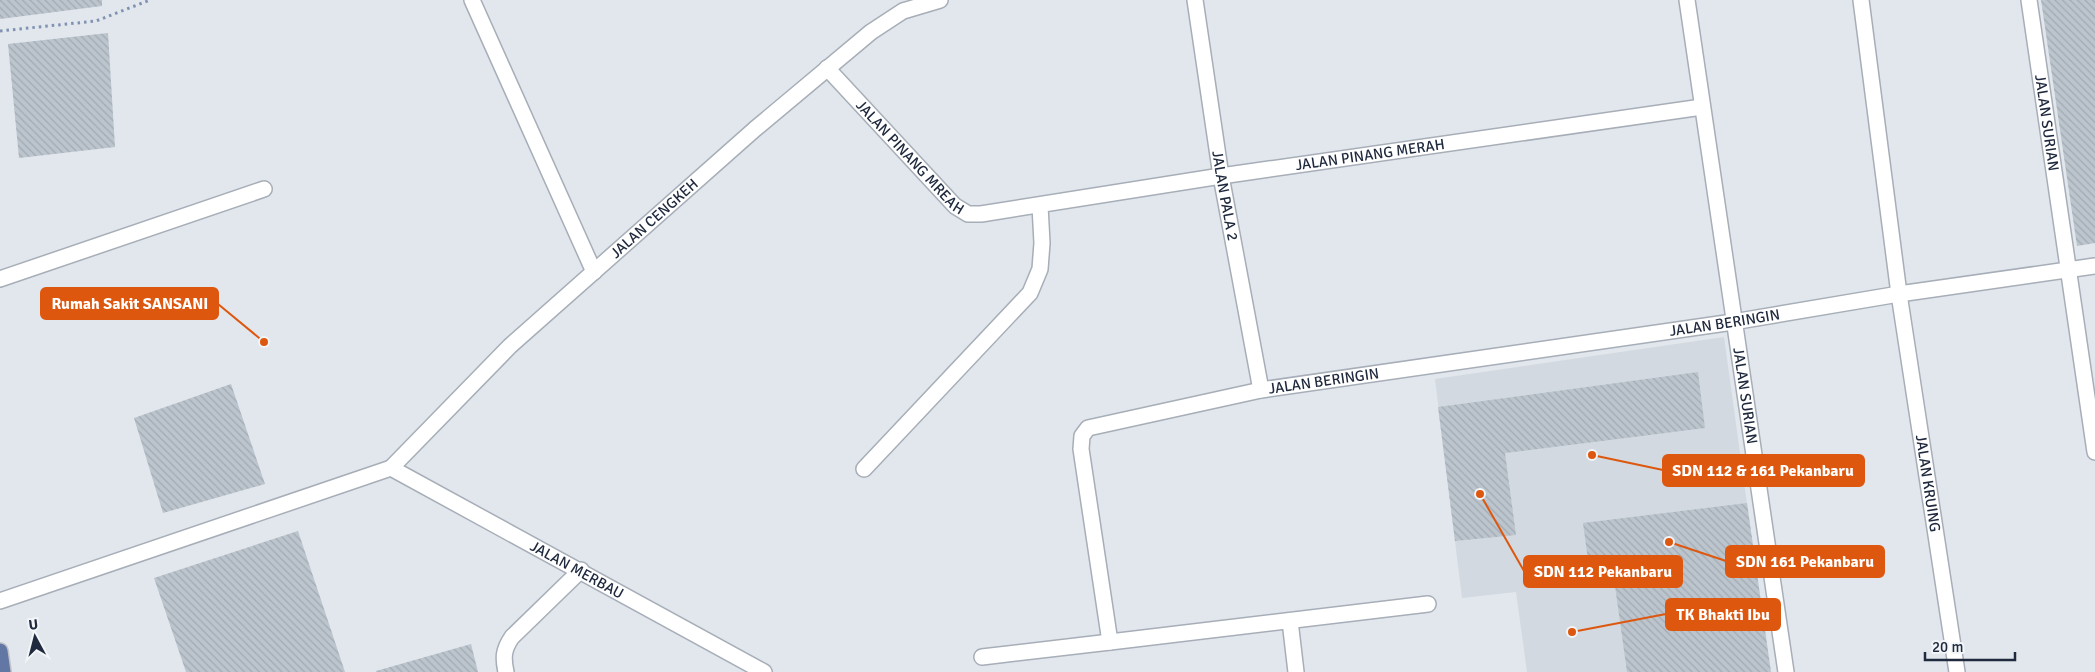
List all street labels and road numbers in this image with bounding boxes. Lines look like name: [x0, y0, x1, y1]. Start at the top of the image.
street label: JALAN SURIAN: [2031, 73, 2063, 172]
street label: JALAN PINANG MREAH: [852, 96, 967, 218]
street label: JALAN PINANG MERAH: [1294, 135, 1446, 174]
street label: JALAN PALA 2: [1208, 149, 1242, 242]
street label: JALAN CENGKEH: [607, 175, 702, 262]
street label: JALAN BERINGIN: [1668, 305, 1781, 340]
street label: JALAN SURIAN: [1729, 346, 1761, 445]
street label: JALAN BERINGIN: [1267, 364, 1380, 398]
street label: JALAN KRUING: [1912, 433, 1944, 533]
street label: JALAN MERBAU: [527, 537, 627, 603]

